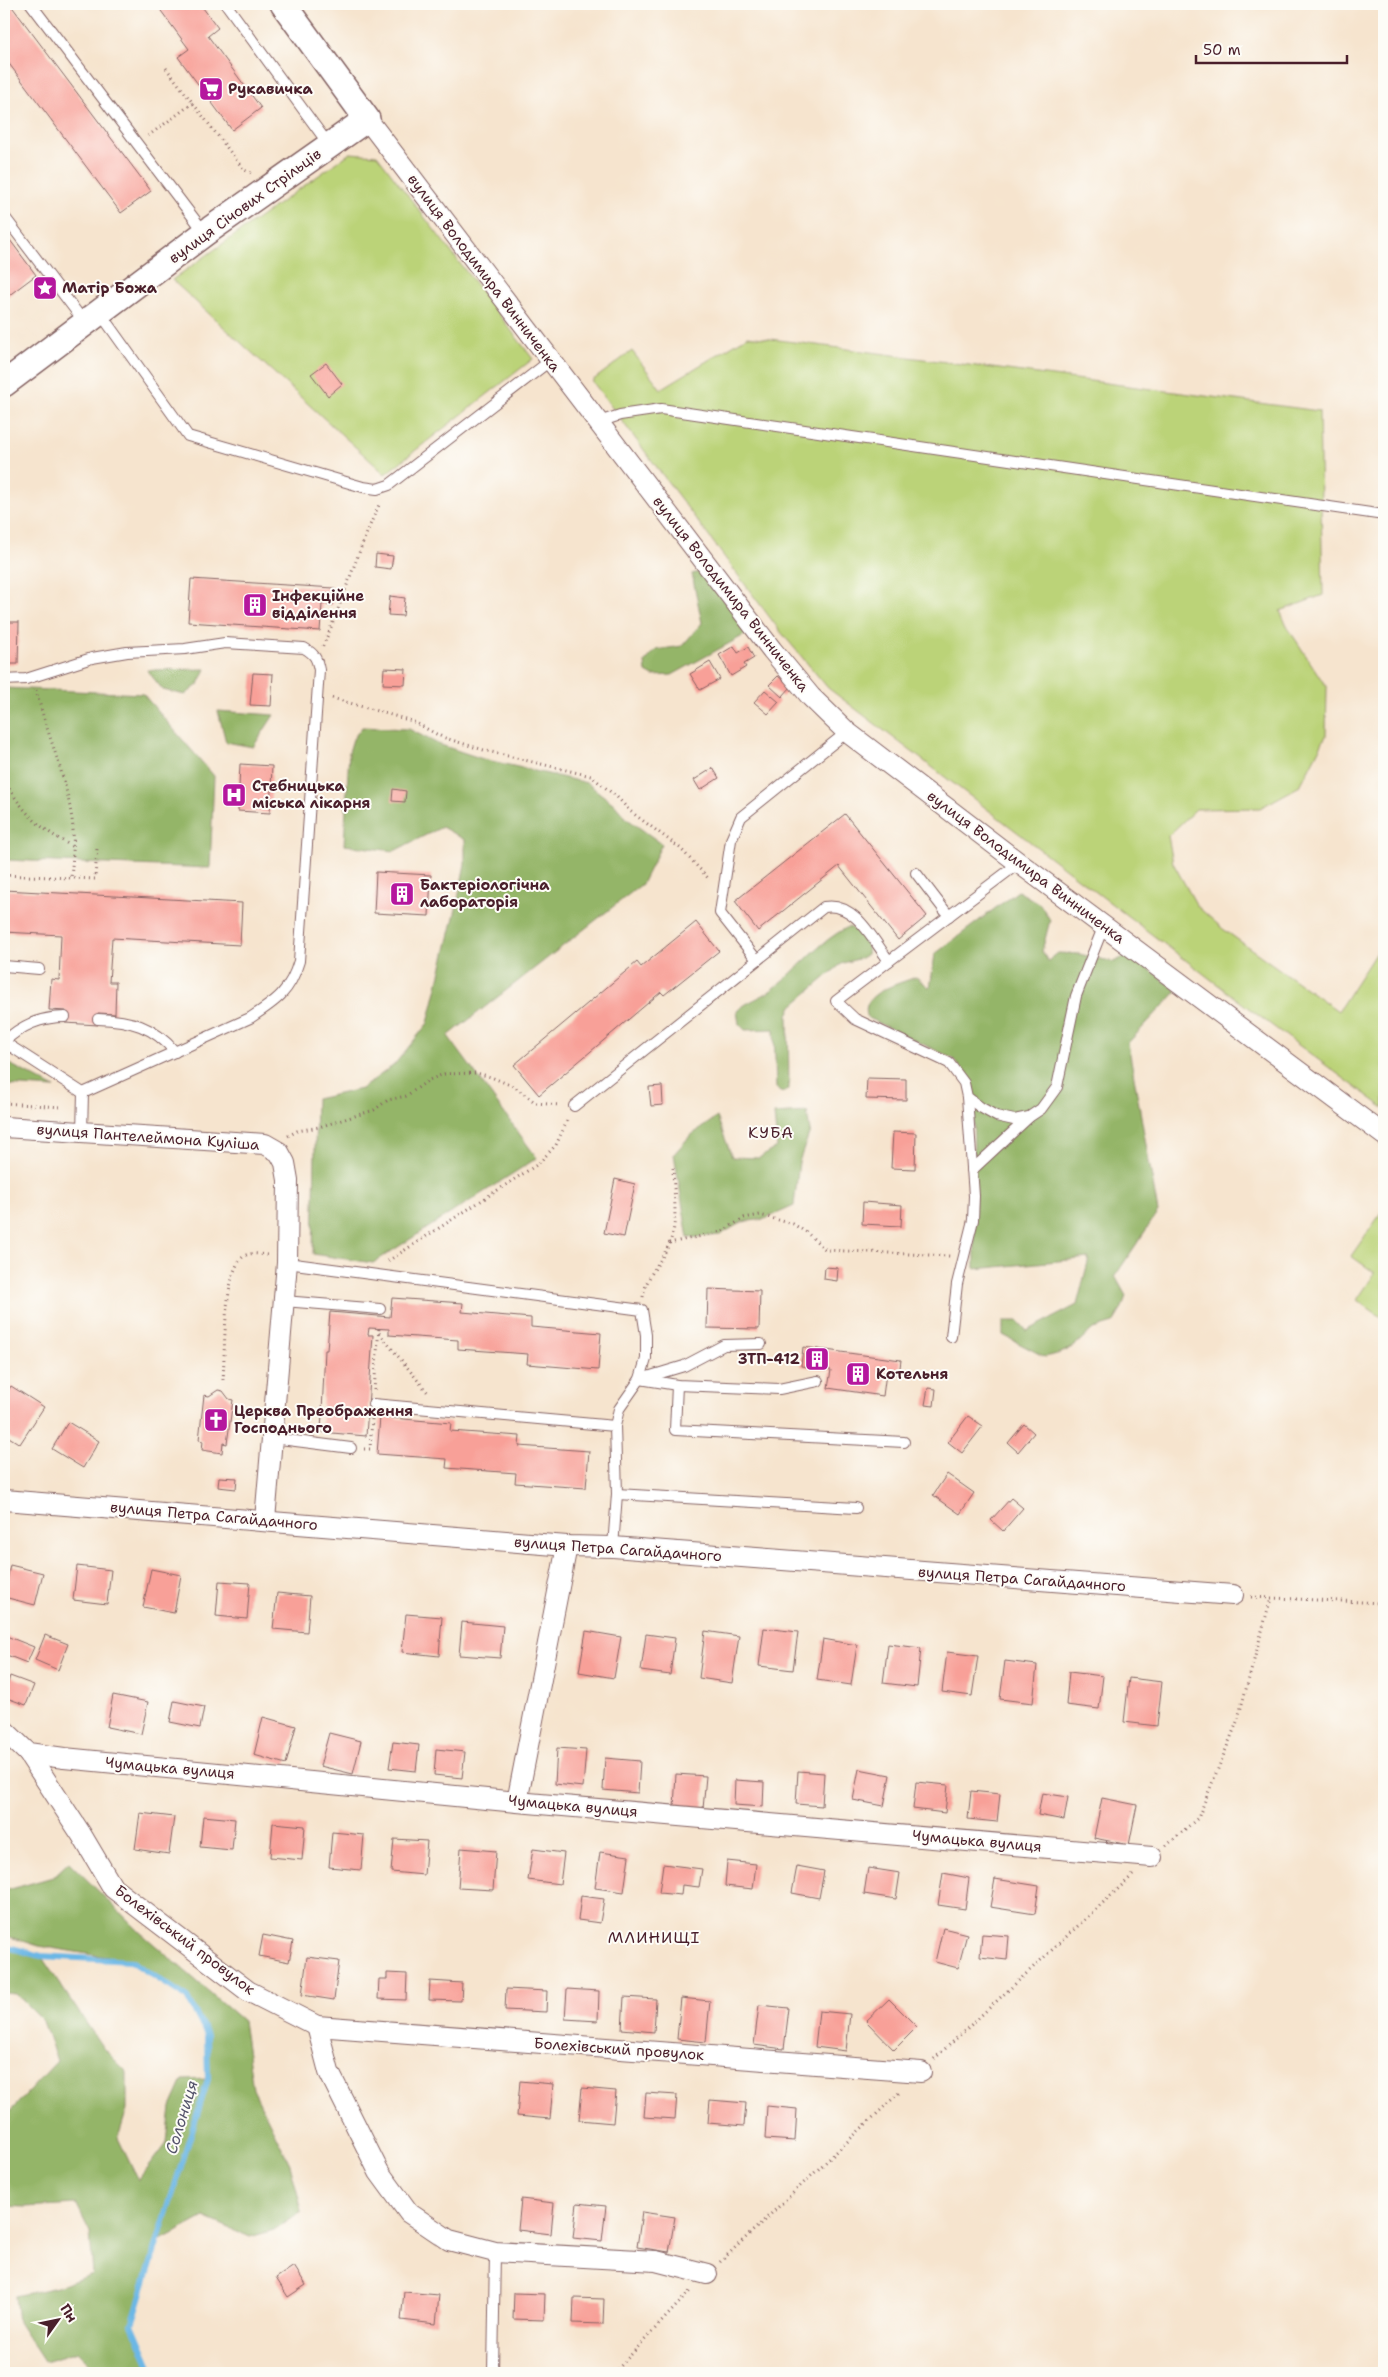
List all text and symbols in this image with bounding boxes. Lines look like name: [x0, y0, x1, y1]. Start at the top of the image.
scale bar: [1196, 32, 1347, 64]
text: 50 m: [1203, 40, 1241, 60]
supermarket icon: Рукавичка: [198, 76, 224, 102]
place label: Рукавичка: [228, 79, 314, 99]
street label: вулиця Січових Стрільців: [165, 144, 325, 268]
street label: вулиця Володимира Винниченка: [403, 170, 565, 377]
place icon: Матір Божа: [32, 275, 58, 301]
place label: Матір Божа: [62, 278, 158, 298]
street label: вулиця Володимира Винниченка: [648, 492, 814, 696]
place label: Інфекційне відділення: [272, 586, 364, 623]
building icon: Інфекційне відділення: [242, 592, 268, 618]
place label: Стебницька міська лікарня: [252, 776, 371, 813]
hospital icon: Стебницька міська лікарня: [221, 782, 247, 808]
street label: вулиця Володимира Винниченка: [923, 786, 1130, 948]
place label: Бактеріологічна лабораторія: [420, 875, 550, 912]
building icon: Бактеріологічна лабораторія: [389, 881, 415, 907]
street label: вулиця Пантелеймона Куліша: [36, 1119, 261, 1155]
district label: КУБА: [748, 1122, 794, 1143]
building icon: ЗТП-412: [804, 1346, 830, 1372]
place label: ЗТП-412: [738, 1349, 800, 1369]
building icon: Котельня: [845, 1361, 871, 1387]
place label: Котельня: [876, 1364, 949, 1384]
place label: Церква Преображення Господнього: [234, 1401, 413, 1438]
church icon: Церква Преображення Господнього: [203, 1407, 229, 1433]
street label: вулиця Петра Сагайдачного: [109, 1497, 319, 1535]
street label: вулиця Петра Сагайдачного: [513, 1532, 723, 1566]
street label: вулиця Петра Сагайдачного: [917, 1562, 1127, 1596]
street label: Чумацька вулиця: [104, 1752, 236, 1784]
street label: Чумацька вулиця: [507, 1790, 639, 1822]
street label: Чумацька вулиця: [911, 1825, 1043, 1857]
street label: Болехівський провулок: [111, 1881, 259, 1999]
district label: МЛИНИЩІ: [608, 1927, 700, 1948]
street label: Болехівський провулок: [533, 2033, 705, 2065]
water label: Солониця: [160, 2078, 203, 2157]
north arrow: [32, 2294, 82, 2344]
text: Пн: [56, 2300, 81, 2326]

